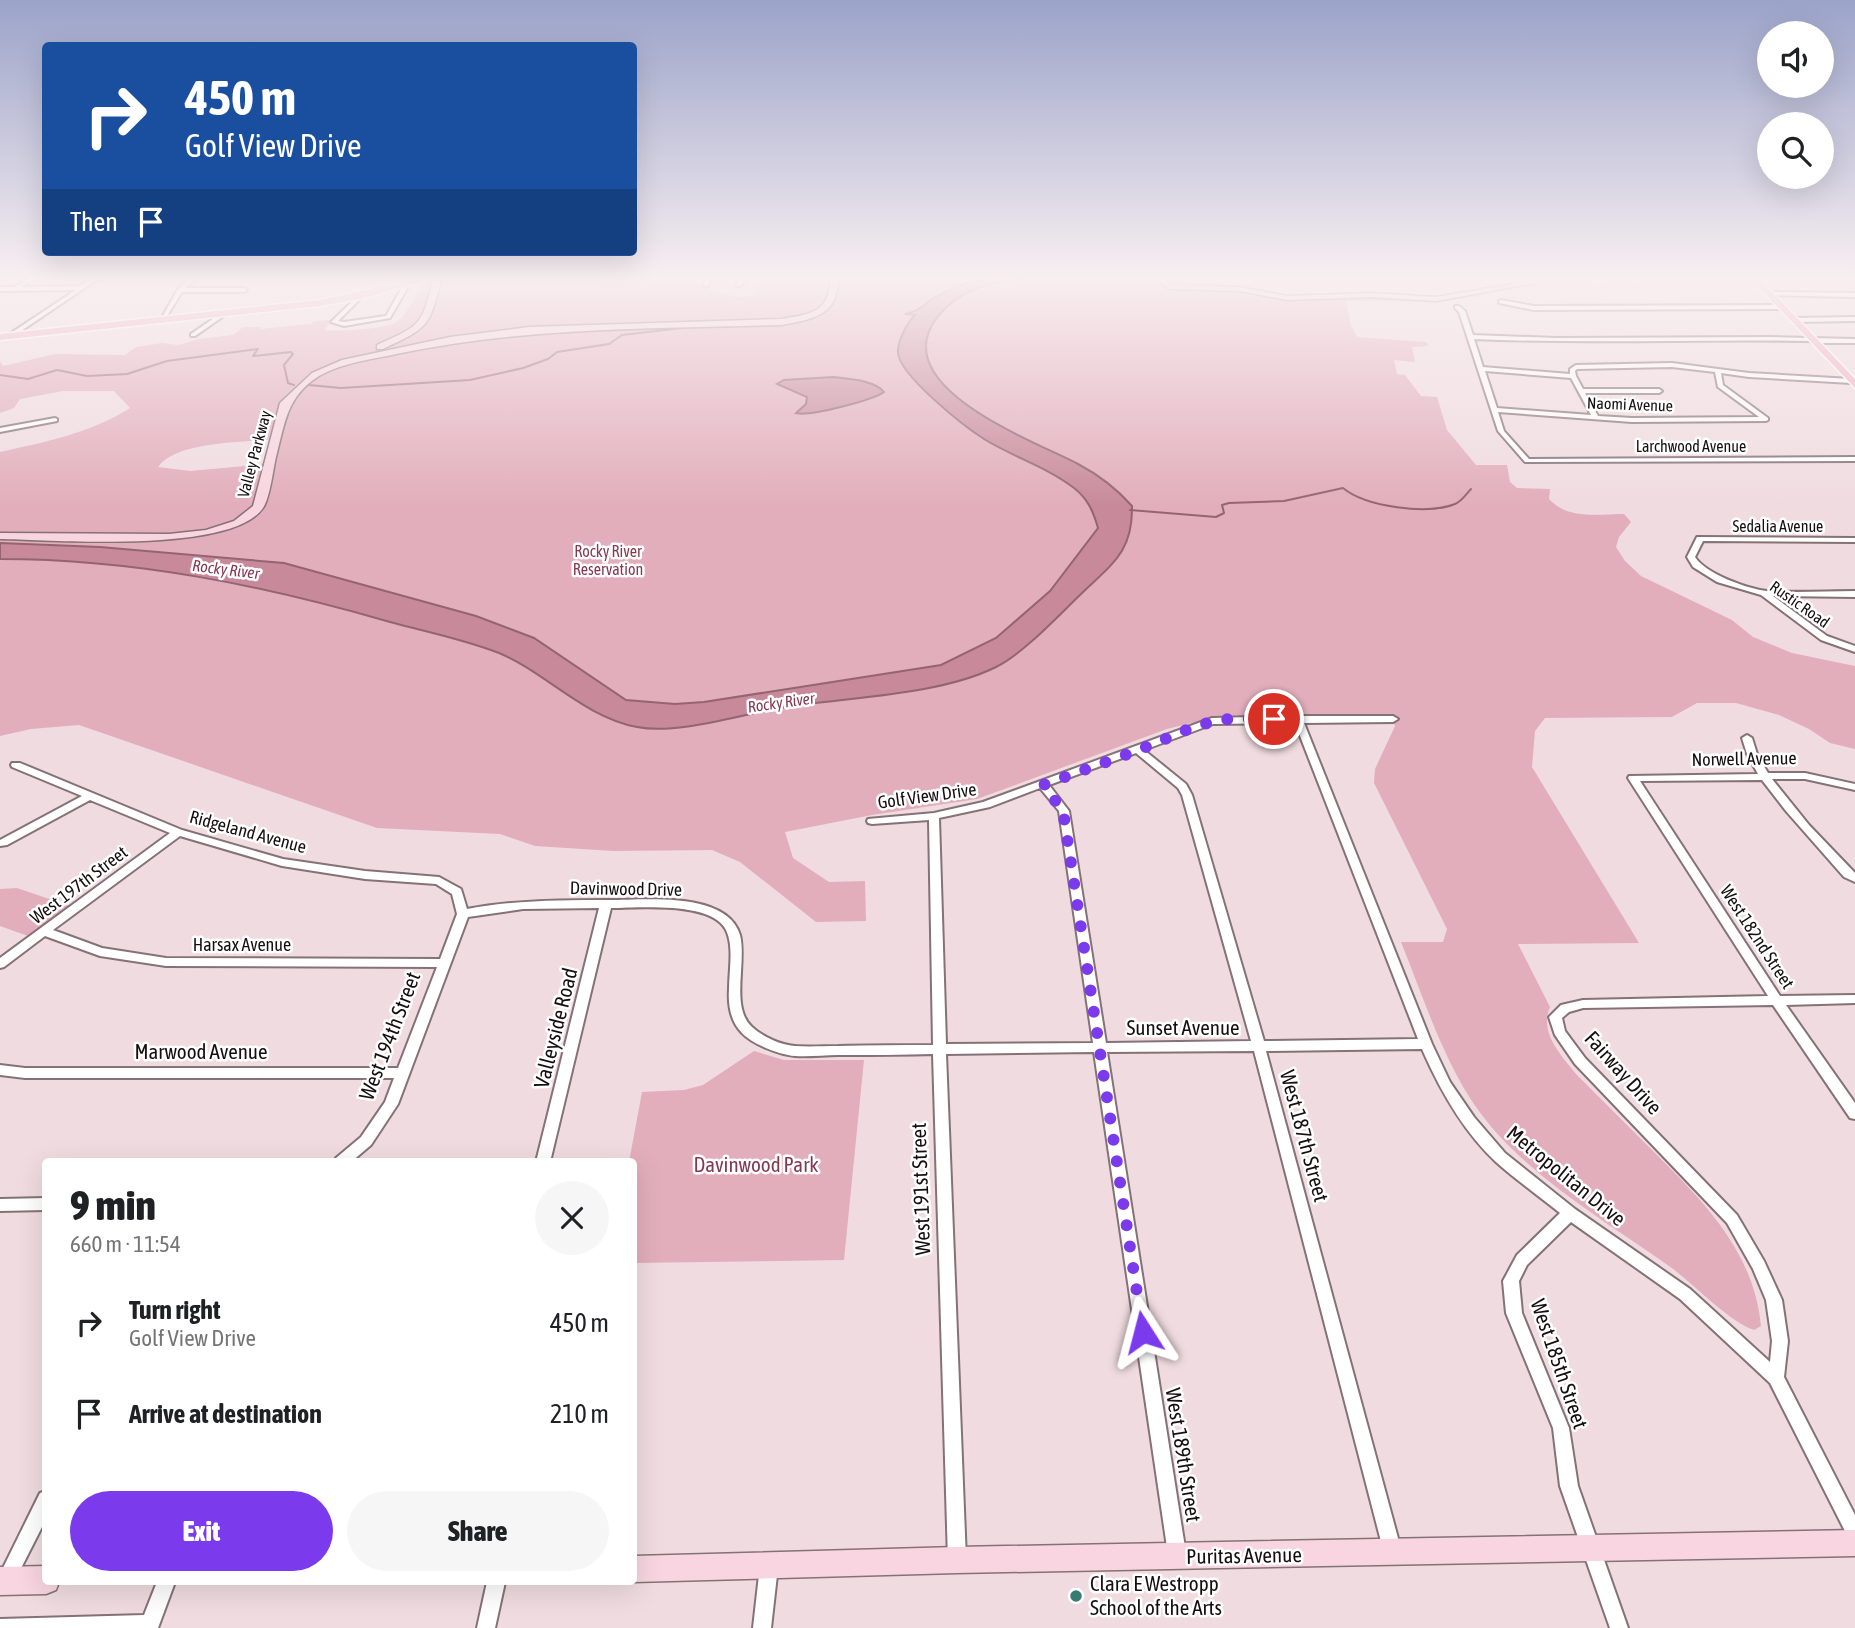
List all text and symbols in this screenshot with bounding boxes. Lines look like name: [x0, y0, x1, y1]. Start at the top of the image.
map controls: [1757, 21, 1834, 189]
button: sound: [1757, 21, 1834, 98]
text: 450 m: [185, 69, 296, 125]
icon: right: [70, 70, 161, 161]
button: search: [1757, 112, 1834, 189]
text: Golf View Drive: [185, 127, 362, 164]
icon: arrive: [132, 203, 170, 241]
text: Then: [70, 207, 118, 237]
street label: Naomi Avenue: [1587, 394, 1673, 414]
street label: Valley Parkway: [234, 408, 275, 500]
street label: Larchwood Avenue: [1636, 437, 1746, 455]
street label: Sedalia Avenue: [1733, 517, 1823, 535]
park label: Rocky River Reservation: [573, 542, 643, 578]
water label: Rocky River: [191, 556, 262, 583]
street label: Rustic Road: [1767, 577, 1833, 631]
water label: Rocky River: [746, 688, 817, 717]
pin: [1244, 689, 1304, 749]
icon: arrive: [1255, 700, 1293, 738]
street label: Norwell Avenue: [1691, 747, 1797, 770]
street label: Golf View Drive: [876, 778, 978, 813]
street label: Ridgeland Avenue: [187, 806, 309, 857]
street label: West 197th Street: [26, 841, 131, 928]
street label: Davinwood Drive: [570, 877, 682, 900]
street label: West 182nd Street: [1716, 881, 1799, 992]
street label: Harsax Avenue: [193, 934, 291, 955]
street label: Valleyside Road: [529, 965, 582, 1090]
street label: West 194th Street: [354, 968, 425, 1103]
street label: Sunset Avenue: [1126, 1015, 1240, 1039]
street label: Fairway Drive: [1580, 1026, 1667, 1119]
street label: Marwood Avenue: [134, 1039, 268, 1063]
street label: West 187th Street: [1276, 1067, 1334, 1204]
street label: Metropolitan Drive: [1503, 1120, 1631, 1230]
street label: West 191st Street: [906, 1122, 934, 1256]
park label: Davinwood Park: [693, 1152, 819, 1176]
text: 9 min: [70, 1181, 156, 1229]
button: close: [535, 1181, 609, 1255]
text: 660 m · 11:54: [70, 1231, 181, 1257]
text: Turn right: [129, 1295, 220, 1325]
position arrow: [1106, 1295, 1180, 1369]
street label: West 185th Street: [1527, 1296, 1593, 1432]
icon: right: [70, 1304, 108, 1342]
text: 450 m: [550, 1308, 609, 1338]
text: Golf View Drive: [129, 1325, 256, 1351]
street label: West 189th Street: [1162, 1386, 1206, 1524]
icon: arrive: [70, 1395, 108, 1433]
text: Arrive at destination: [129, 1399, 322, 1429]
text: 210 m: [550, 1399, 609, 1429]
button: Exit: [70, 1491, 333, 1571]
button: Share: [347, 1491, 609, 1571]
street label: Puritas Avenue: [1186, 1542, 1302, 1568]
place label: Clara E Westropp School of the Arts: [1090, 1571, 1222, 1619]
marker: Clara E Westropp School of the Arts: [1068, 1588, 1084, 1604]

